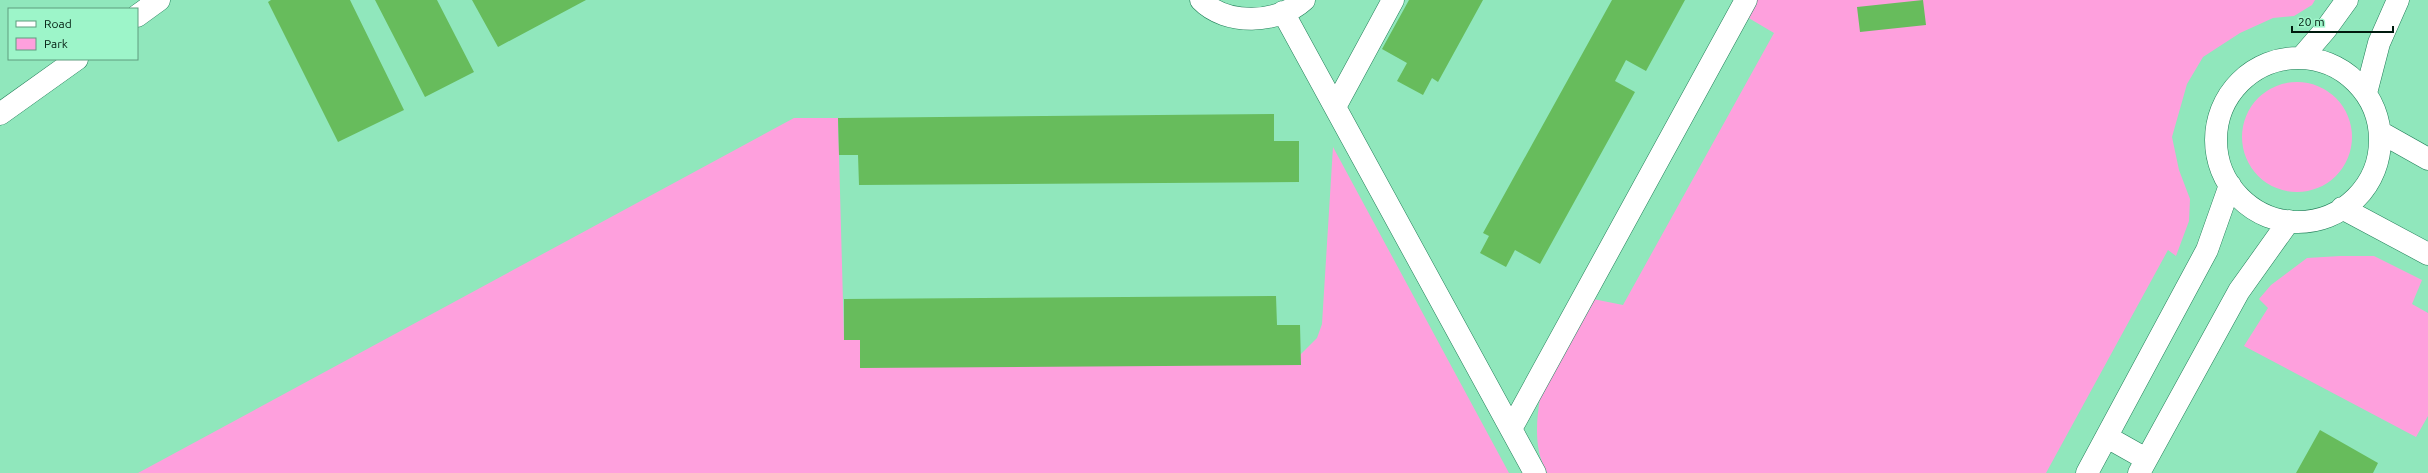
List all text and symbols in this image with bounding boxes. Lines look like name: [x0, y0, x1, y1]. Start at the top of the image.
legend: [8, 8, 138, 60]
scale bar: [2292, 8, 2393, 34]
text: 20 m: [2298, 15, 2325, 28]
text: Road: [44, 17, 72, 30]
text: Park: [44, 37, 68, 50]

